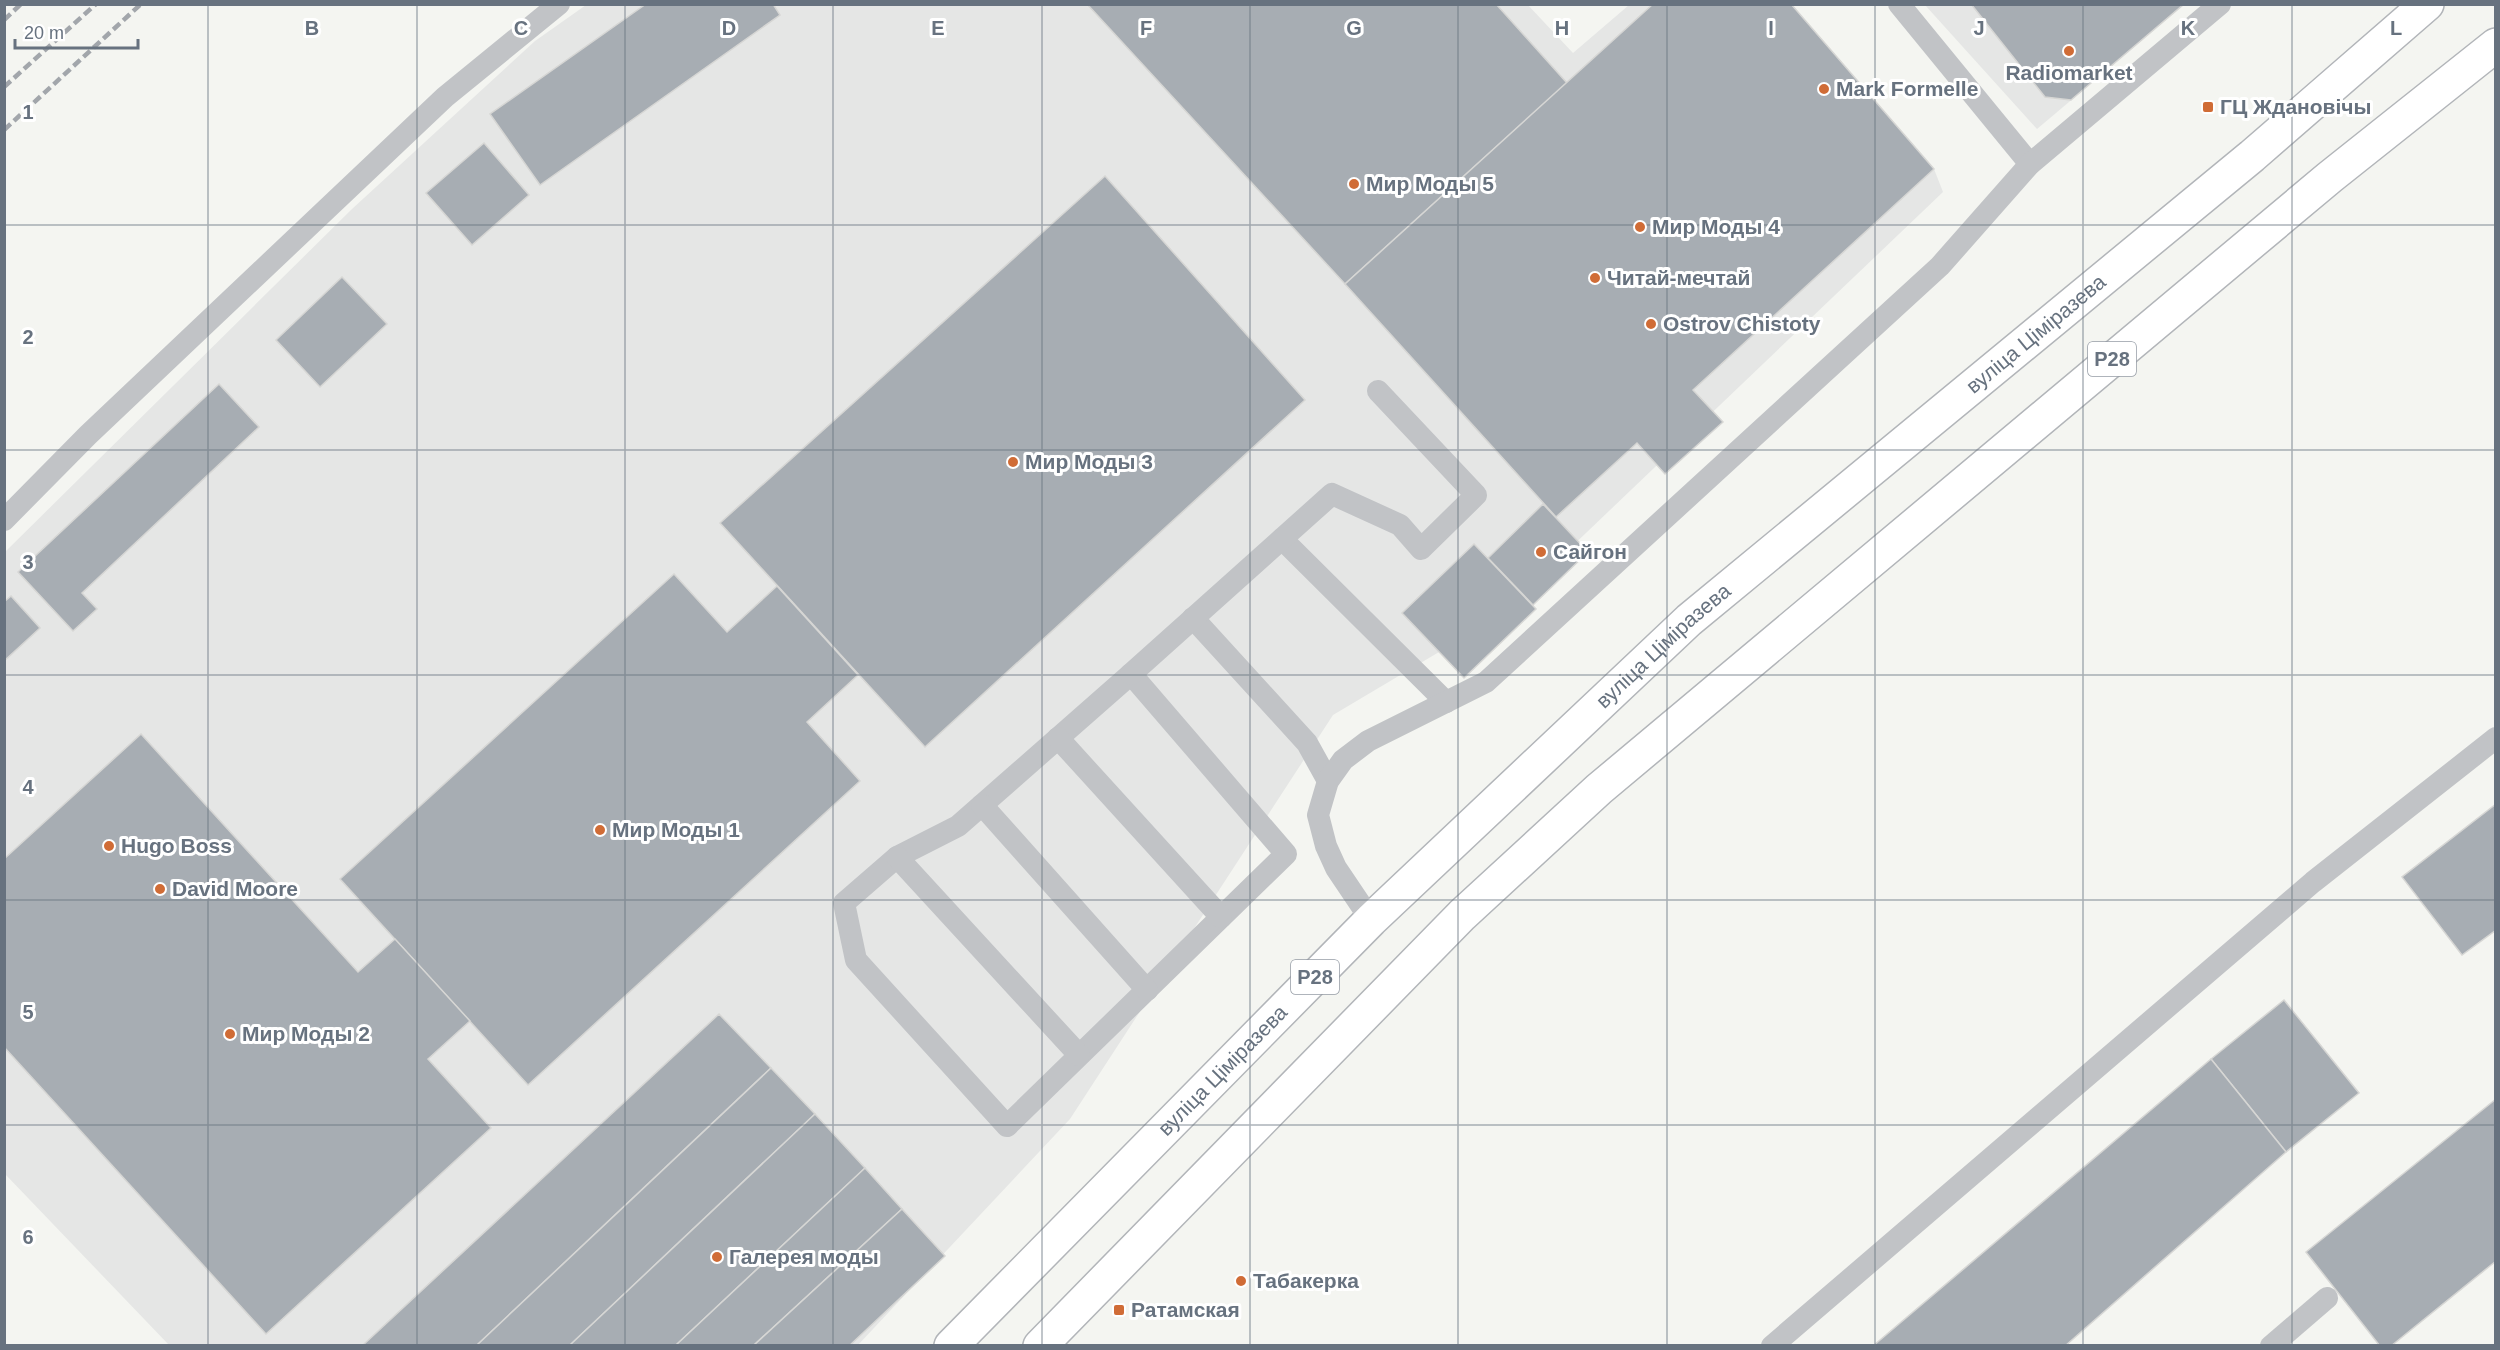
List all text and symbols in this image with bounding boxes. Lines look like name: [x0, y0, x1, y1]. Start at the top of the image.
scale bar: [15, 12, 138, 50]
text: B: [305, 17, 319, 39]
text: C: [514, 17, 528, 39]
text: D: [722, 17, 736, 39]
text: E: [931, 17, 945, 39]
text: F: [1140, 17, 1152, 39]
text: G: [1346, 17, 1362, 39]
text: H: [1555, 17, 1569, 39]
text: I: [1768, 17, 1774, 39]
text: J: [1973, 17, 1985, 39]
text: K: [2181, 17, 2196, 39]
text: L: [2390, 17, 2402, 39]
text: 20 m: [24, 23, 64, 43]
marker: Radiomarket: [2062, 44, 2076, 58]
place label: Radiomarket: [2005, 61, 2133, 84]
place label: Mark Formelle: [1836, 77, 1978, 100]
marker: Mark Formelle: [1817, 82, 1831, 96]
place label: ГЦ Ждановічы: [2220, 95, 2371, 118]
marker: ГЦ Ждановічы: [2201, 100, 2215, 114]
text: 1: [22, 101, 34, 123]
place label: Мир Моды 5: [1366, 172, 1494, 195]
marker: Мир Моды 5: [1347, 177, 1361, 191]
place label: Мир Моды 4: [1652, 215, 1780, 238]
marker: Мир Моды 4: [1633, 220, 1647, 234]
place label: Читай-мечтай: [1607, 266, 1750, 289]
street label: вуліца Ціміразева: [1961, 269, 2110, 398]
marker: Читай-мечтай: [1588, 271, 1602, 285]
place label: Ostrov Chistoty: [1663, 312, 1821, 335]
marker: Ostrov Chistoty: [1644, 317, 1658, 331]
text: 2: [22, 326, 34, 348]
road number: Р28: [2088, 342, 2136, 376]
place label: Мир Моды 3: [1025, 450, 1153, 473]
marker: Мир Моды 3: [1006, 455, 1020, 469]
place label: Сайгон: [1553, 540, 1627, 563]
marker: Сайгон: [1534, 545, 1548, 559]
text: 3: [22, 551, 34, 573]
street label: вуліца Ціміразева: [1591, 579, 1735, 712]
text: 4: [22, 776, 34, 798]
place label: Мир Моды 1: [612, 818, 740, 841]
marker: Мир Моды 1: [593, 823, 607, 837]
place label: Hugo Boss: [121, 834, 232, 857]
marker: Hugo Boss: [102, 839, 116, 853]
place label: David Moore: [172, 877, 298, 900]
marker: David Moore: [153, 882, 167, 896]
road number: Р28: [1291, 960, 1339, 994]
street label: вуліца Ціміразева: [1153, 1000, 1292, 1140]
text: 5: [22, 1001, 34, 1023]
place label: Мир Моды 2: [242, 1022, 370, 1045]
marker: Мир Моды 2: [223, 1027, 237, 1041]
text: 6: [22, 1226, 34, 1248]
place label: Галерея моды: [729, 1245, 879, 1268]
marker: Галерея моды: [710, 1250, 724, 1264]
place label: Табакерка: [1253, 1269, 1359, 1292]
marker: Табакерка: [1234, 1274, 1248, 1288]
place label: Ратамская: [1131, 1298, 1240, 1321]
marker: Ратамская: [1112, 1303, 1126, 1317]

